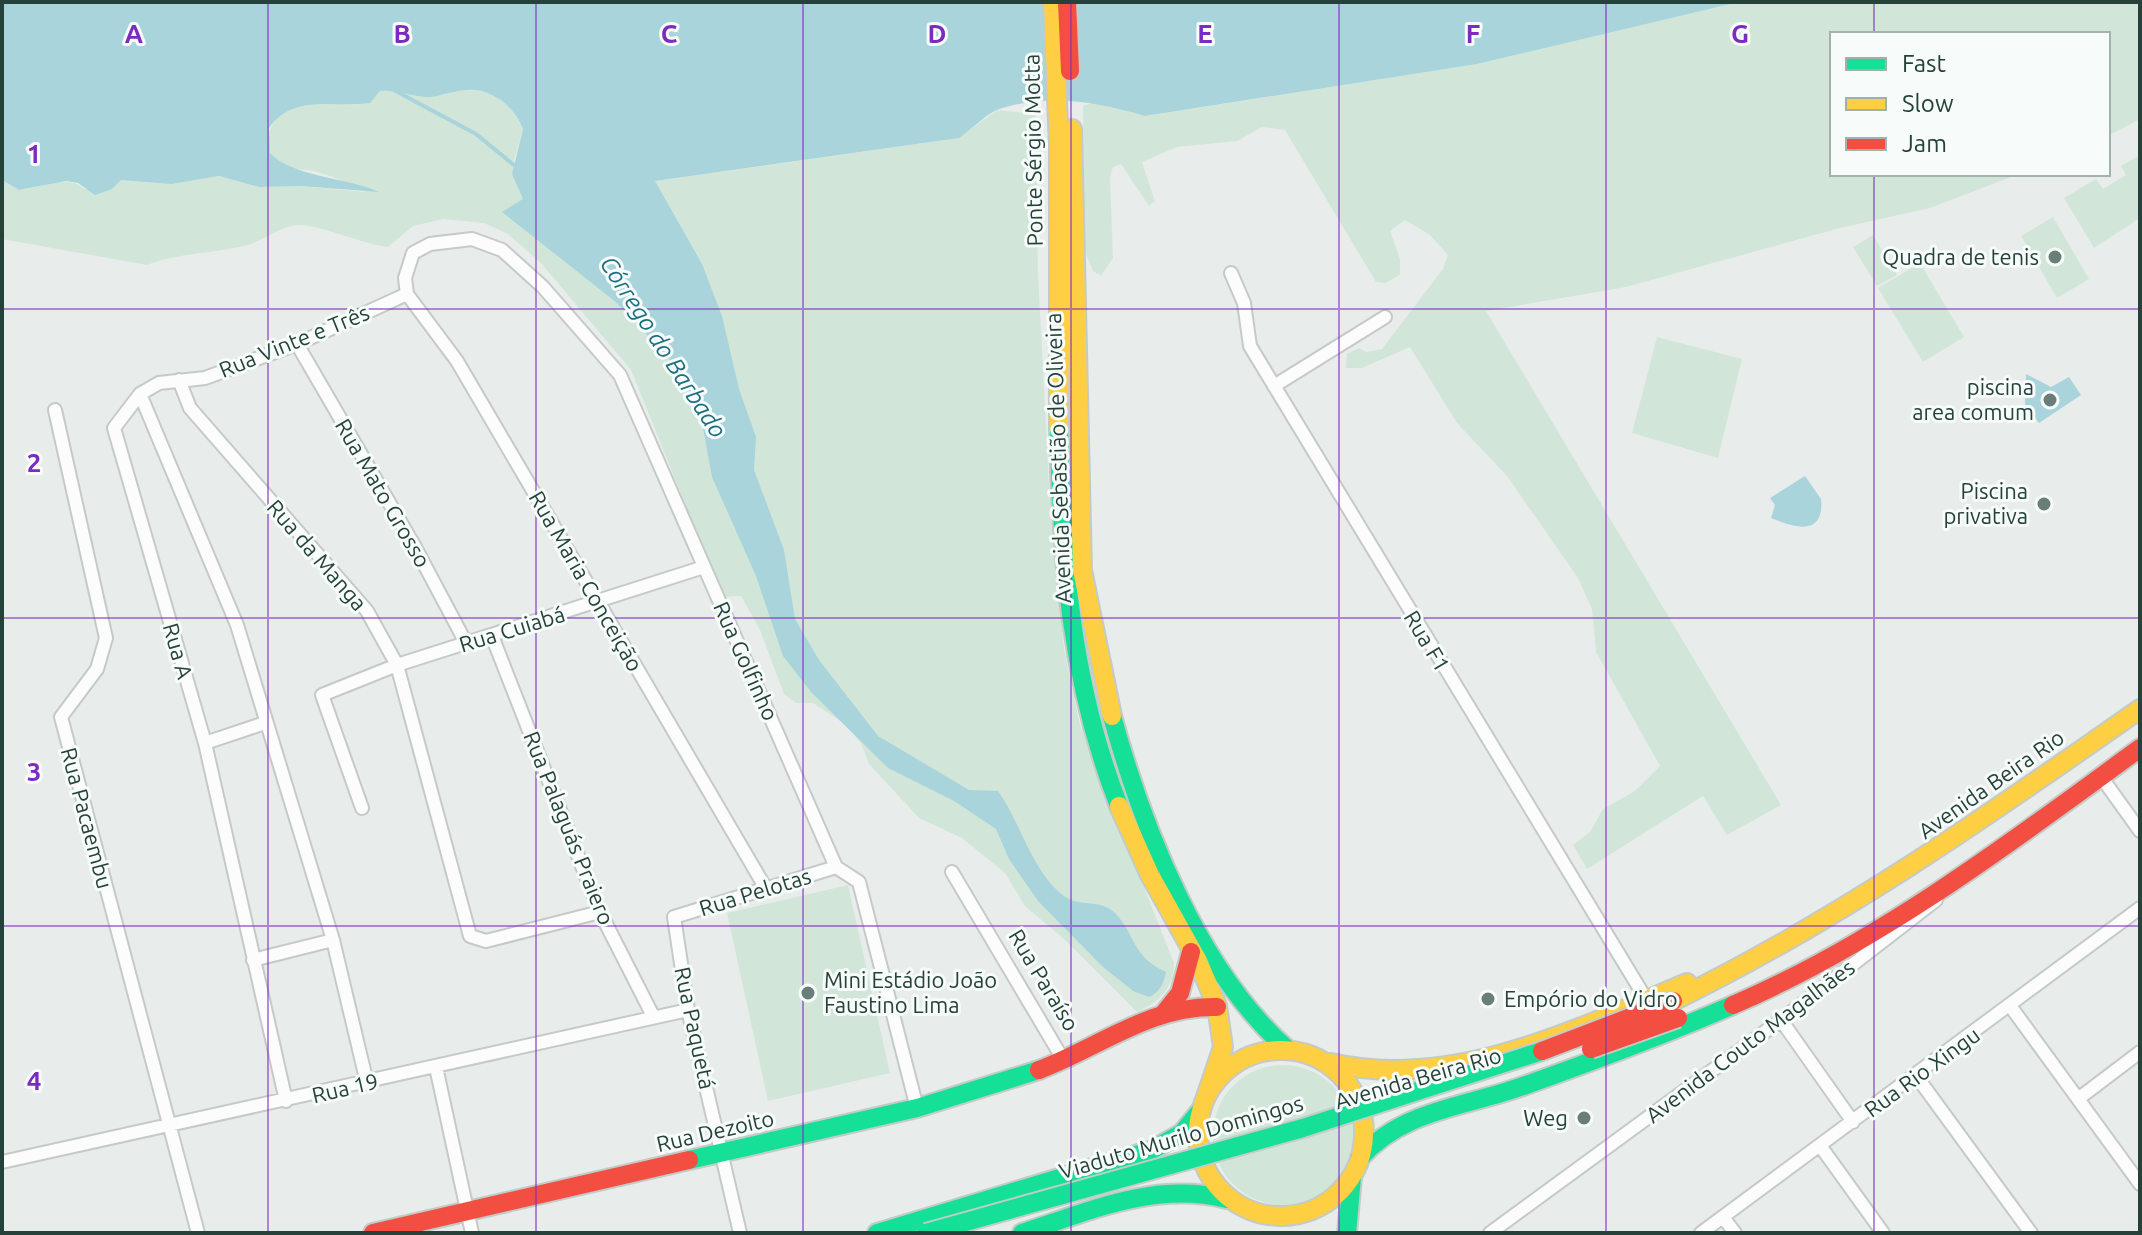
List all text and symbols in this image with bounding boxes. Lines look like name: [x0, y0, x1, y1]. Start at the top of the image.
text: A: [125, 19, 144, 48]
text: B: [393, 19, 411, 48]
text: C: [661, 19, 678, 48]
text: D: [928, 19, 946, 48]
text: E: [1197, 19, 1213, 48]
text: F: [1466, 19, 1480, 48]
text: G: [1731, 19, 1749, 48]
legend: [1830, 32, 2110, 176]
text: Fast: [1902, 50, 1946, 77]
street label: Ponte Sérgio Motta: [1018, 54, 1047, 247]
text: Slow: [1902, 90, 1954, 117]
text: Jam: [1902, 130, 1947, 157]
text: 1: [27, 139, 41, 168]
place label: Quadra de tenis: [1882, 244, 2039, 269]
marker: Quadra de tenis: [2046, 248, 2064, 266]
water label: Córrego do Barbado: [595, 251, 732, 442]
street label: Rua Vinte e Três: [215, 299, 373, 382]
street label: Avenida Sebastião de Oliveira: [1040, 312, 1075, 604]
place label: piscina area comum: [1912, 374, 2034, 424]
marker: piscina area comum: [2041, 391, 2059, 409]
street label: Rua Mato Grosso: [331, 414, 436, 571]
text: 2: [27, 448, 41, 477]
place label: Piscina privativa: [1943, 478, 2028, 528]
street label: Rua Maria Conceição: [525, 486, 648, 675]
street label: Rua da Manga: [262, 494, 372, 615]
marker: Piscina privativa: [2035, 495, 2053, 513]
street label: Rua Golfinho: [709, 597, 784, 724]
street label: Rua Cuiabá: [456, 601, 568, 656]
street label: Rua F1: [1400, 606, 1455, 676]
street label: Rua A: [159, 620, 199, 682]
street label: Avenida Beira Rio: [1913, 724, 2068, 843]
street label: Rua Palaguás Praiero: [519, 727, 620, 928]
street label: Rua Pacaembu: [57, 745, 118, 891]
text: 3: [27, 757, 41, 786]
street label: Rua Pelotas: [696, 863, 814, 920]
street label: Rua Paraíso: [1004, 924, 1085, 1035]
street label: Avenida Couto Magalhães: [1640, 954, 1859, 1127]
street label: Rua Paquetá: [670, 964, 721, 1091]
place label: Mini Estádio João Faustino Lima: [824, 967, 997, 1017]
marker: Mini Estádio João Faustino Lima: [799, 984, 817, 1002]
place label: Empório do Vidro: [1504, 986, 1678, 1011]
marker: Empório do Vidro: [1479, 990, 1497, 1008]
street label: Rua Rio Xingu: [1859, 1021, 1984, 1122]
street label: Avenida Beira Rio: [1332, 1042, 1504, 1113]
text: 4: [27, 1066, 41, 1095]
street label: Rua 19: [309, 1068, 381, 1107]
street label: Viaduto Murilo Domingos: [1056, 1090, 1306, 1183]
street label: Rua Dezoito: [654, 1105, 776, 1156]
place label: Weg: [1523, 1105, 1568, 1130]
marker: Weg: [1575, 1109, 1593, 1127]

